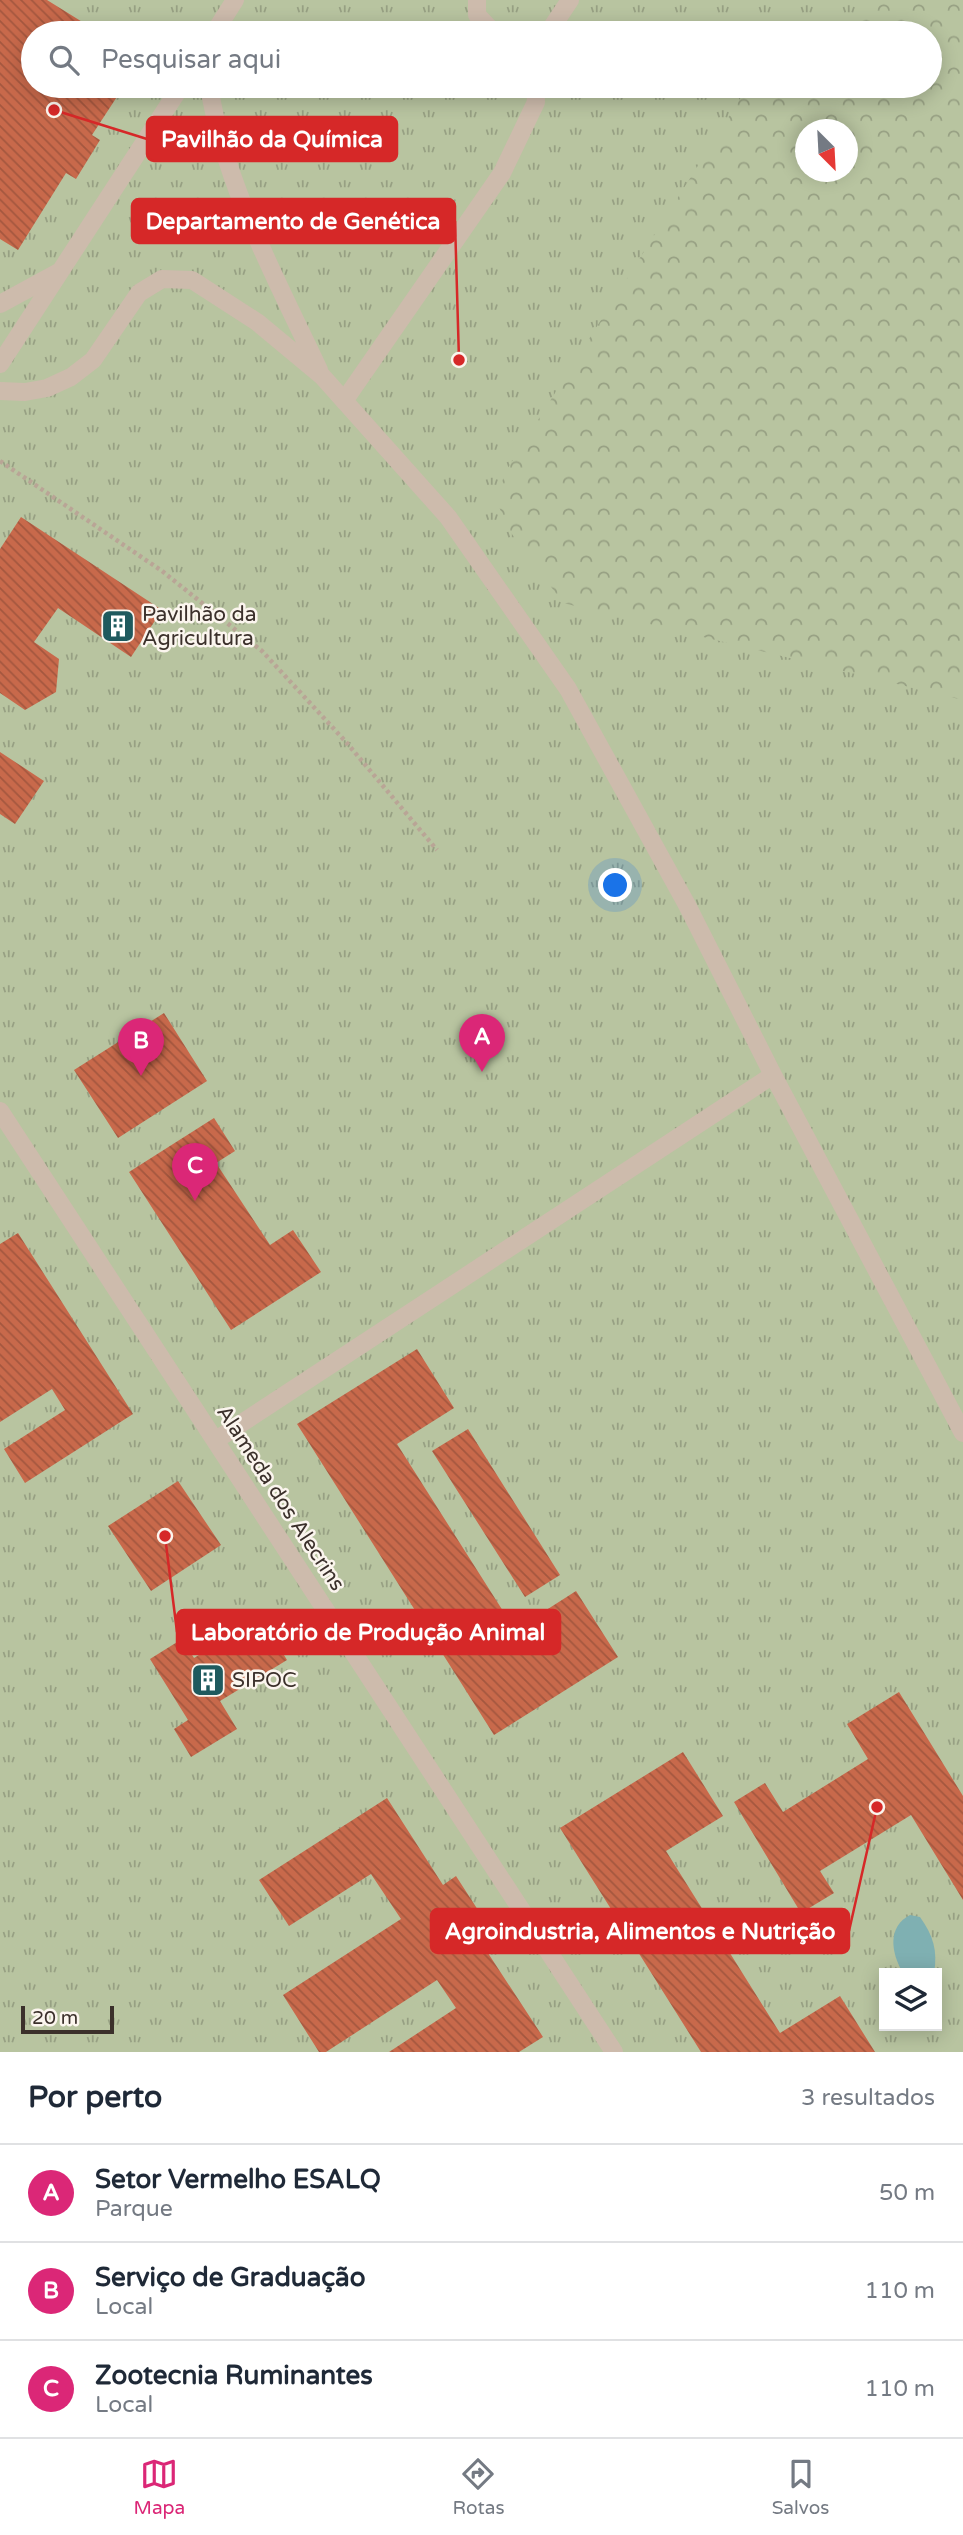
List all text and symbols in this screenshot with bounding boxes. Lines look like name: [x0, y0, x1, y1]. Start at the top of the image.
search box: [21, 21, 942, 98]
icon: search: [45, 41, 83, 79]
text: Pesquisar aqui: [101, 44, 281, 75]
callout: Pavilhão da Química: [147, 117, 397, 161]
north arrow: [795, 119, 858, 182]
text: Pavilhão da Química: [161, 126, 383, 154]
callout: Departamento de Genética: [132, 199, 455, 243]
text: Departamento de Genética: [146, 208, 440, 236]
place label: Pavilhão da Agricultura: [142, 602, 257, 651]
building icon: Pavilhão da Agricultura: [99, 607, 137, 645]
your location: [598, 868, 632, 902]
pin: A: [459, 1014, 505, 1072]
pin: B: [118, 1018, 164, 1076]
pin: C: [172, 1143, 218, 1201]
street label: Alameda dos Alecrins: [211, 1401, 350, 1596]
callout: Laboratório de Produção Animal: [177, 1610, 560, 1654]
text: Laboratório de Produção Animal: [191, 1619, 545, 1647]
building icon: SIPOC: [189, 1661, 227, 1699]
place label: SIPOC: [232, 1668, 297, 1693]
callout: Agroindustria, Alimentos e Nutrição: [431, 1909, 849, 1953]
text: Agroindustria, Alimentos e Nutrição: [445, 1918, 835, 1946]
map controls: [879, 1968, 942, 2031]
button: layers: [879, 1968, 942, 2031]
scale bar: [21, 2003, 114, 2035]
text: 20 m: [32, 2007, 78, 2029]
text: Por perto: [28, 2079, 162, 2116]
text: 3 resultados: [801, 2084, 935, 2112]
text: Setor Vermelho ESALQ: [95, 2164, 381, 2195]
text: A: [42, 2179, 60, 2207]
text: 50 m: [879, 2179, 935, 2207]
text: Parque: [95, 2195, 173, 2223]
text: Serviço de Graduação: [95, 2262, 366, 2293]
text: B: [43, 2277, 59, 2305]
text: 110 m: [865, 2277, 935, 2305]
text: Local: [95, 2293, 153, 2321]
text: Zootecnia Ruminantes: [95, 2360, 373, 2391]
text: C: [43, 2375, 59, 2403]
text: 110 m: [865, 2375, 935, 2403]
text: Local: [95, 2391, 153, 2419]
tab: Mapa: [134, 2455, 185, 2519]
tab: Rotas: [452, 2455, 505, 2519]
tab: Salvos: [772, 2455, 829, 2519]

